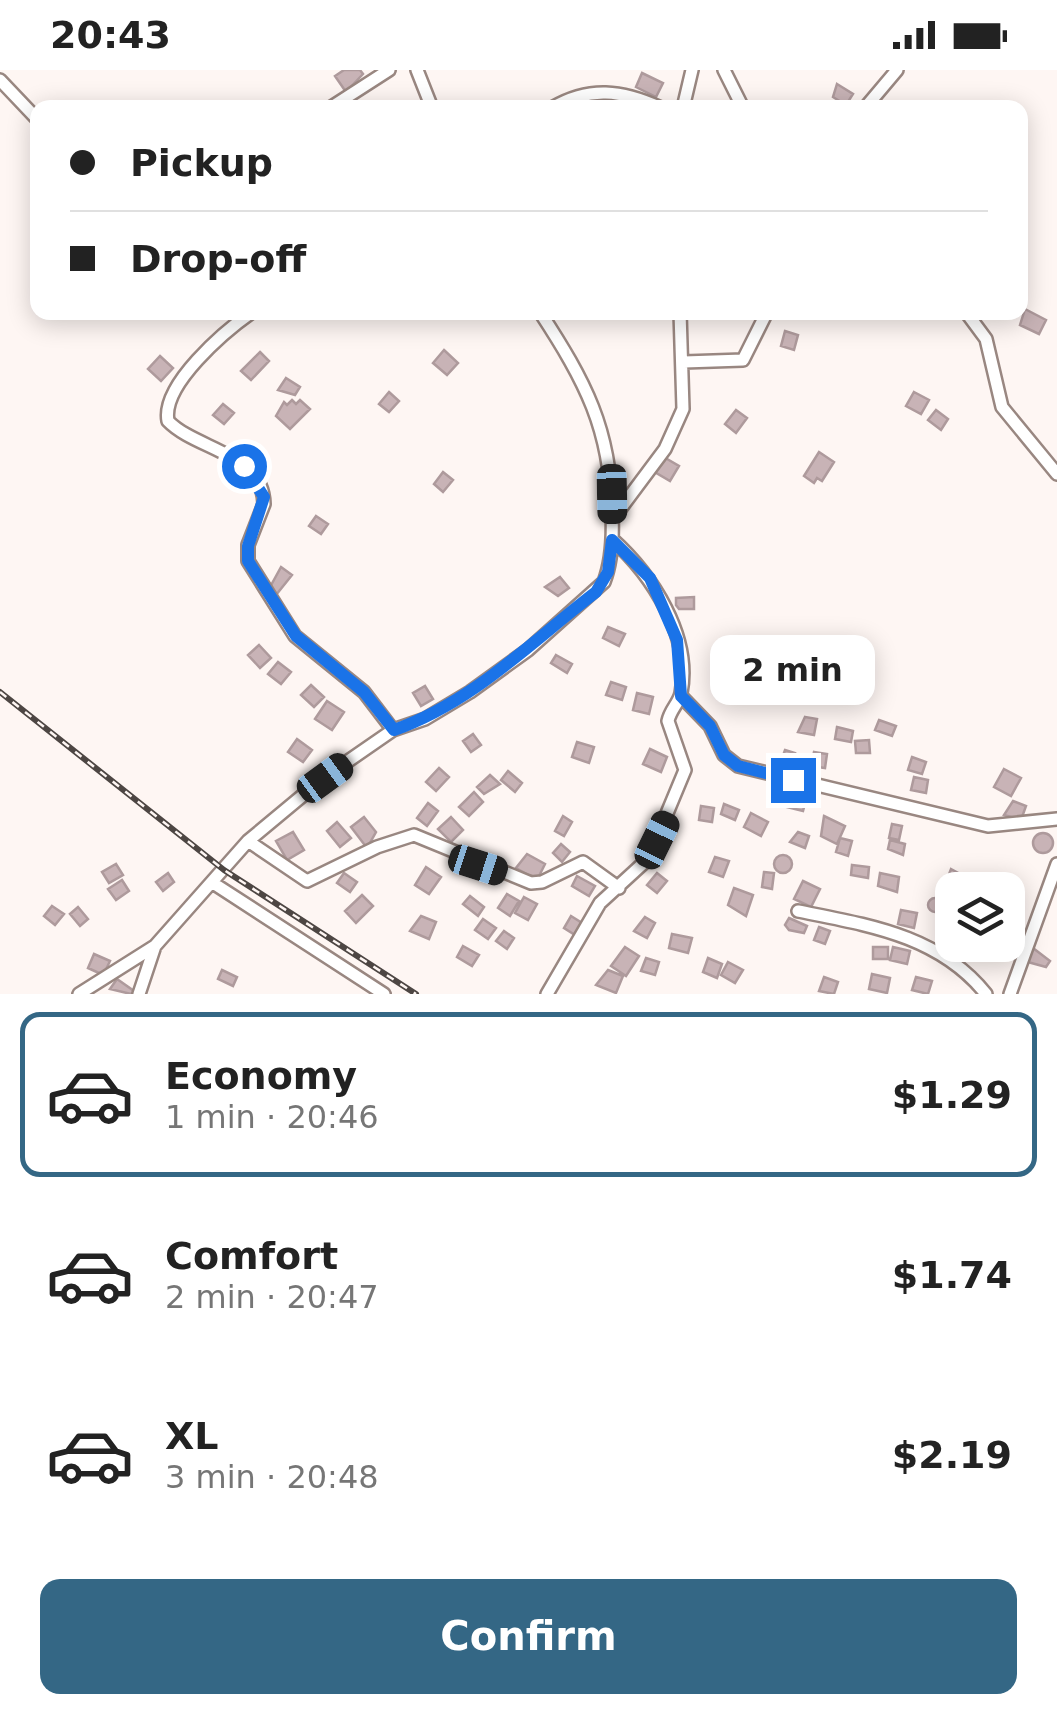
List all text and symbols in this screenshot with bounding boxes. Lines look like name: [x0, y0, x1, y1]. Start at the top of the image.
text: 20:43: [50, 13, 171, 57]
text: Pickup: [130, 141, 273, 185]
text: Drop-off: [130, 237, 306, 281]
route start: [222, 444, 267, 489]
car: [596, 464, 628, 524]
callout: 2 min: [710, 635, 876, 705]
text: 2 min: [742, 651, 843, 689]
car: [292, 748, 358, 808]
route end: [771, 758, 816, 803]
car: [630, 806, 684, 874]
car: [445, 841, 511, 889]
map controls: [935, 872, 1025, 962]
button: layers: [935, 872, 1025, 962]
icon: car: [45, 1050, 135, 1140]
text: Economy: [165, 1054, 357, 1098]
text: $1.29: [892, 1073, 1012, 1117]
text: 1 min · 20:46: [165, 1098, 379, 1136]
icon: car: [45, 1230, 135, 1320]
text: Comfort: [165, 1234, 338, 1278]
text: $1.74: [892, 1253, 1012, 1297]
text: 2 min · 20:47: [165, 1278, 379, 1316]
icon: car: [45, 1410, 135, 1500]
text: XL: [165, 1414, 219, 1458]
text: $2.19: [892, 1433, 1012, 1477]
text: 3 min · 20:48: [165, 1458, 379, 1496]
button: Confirm: [40, 1579, 1017, 1694]

